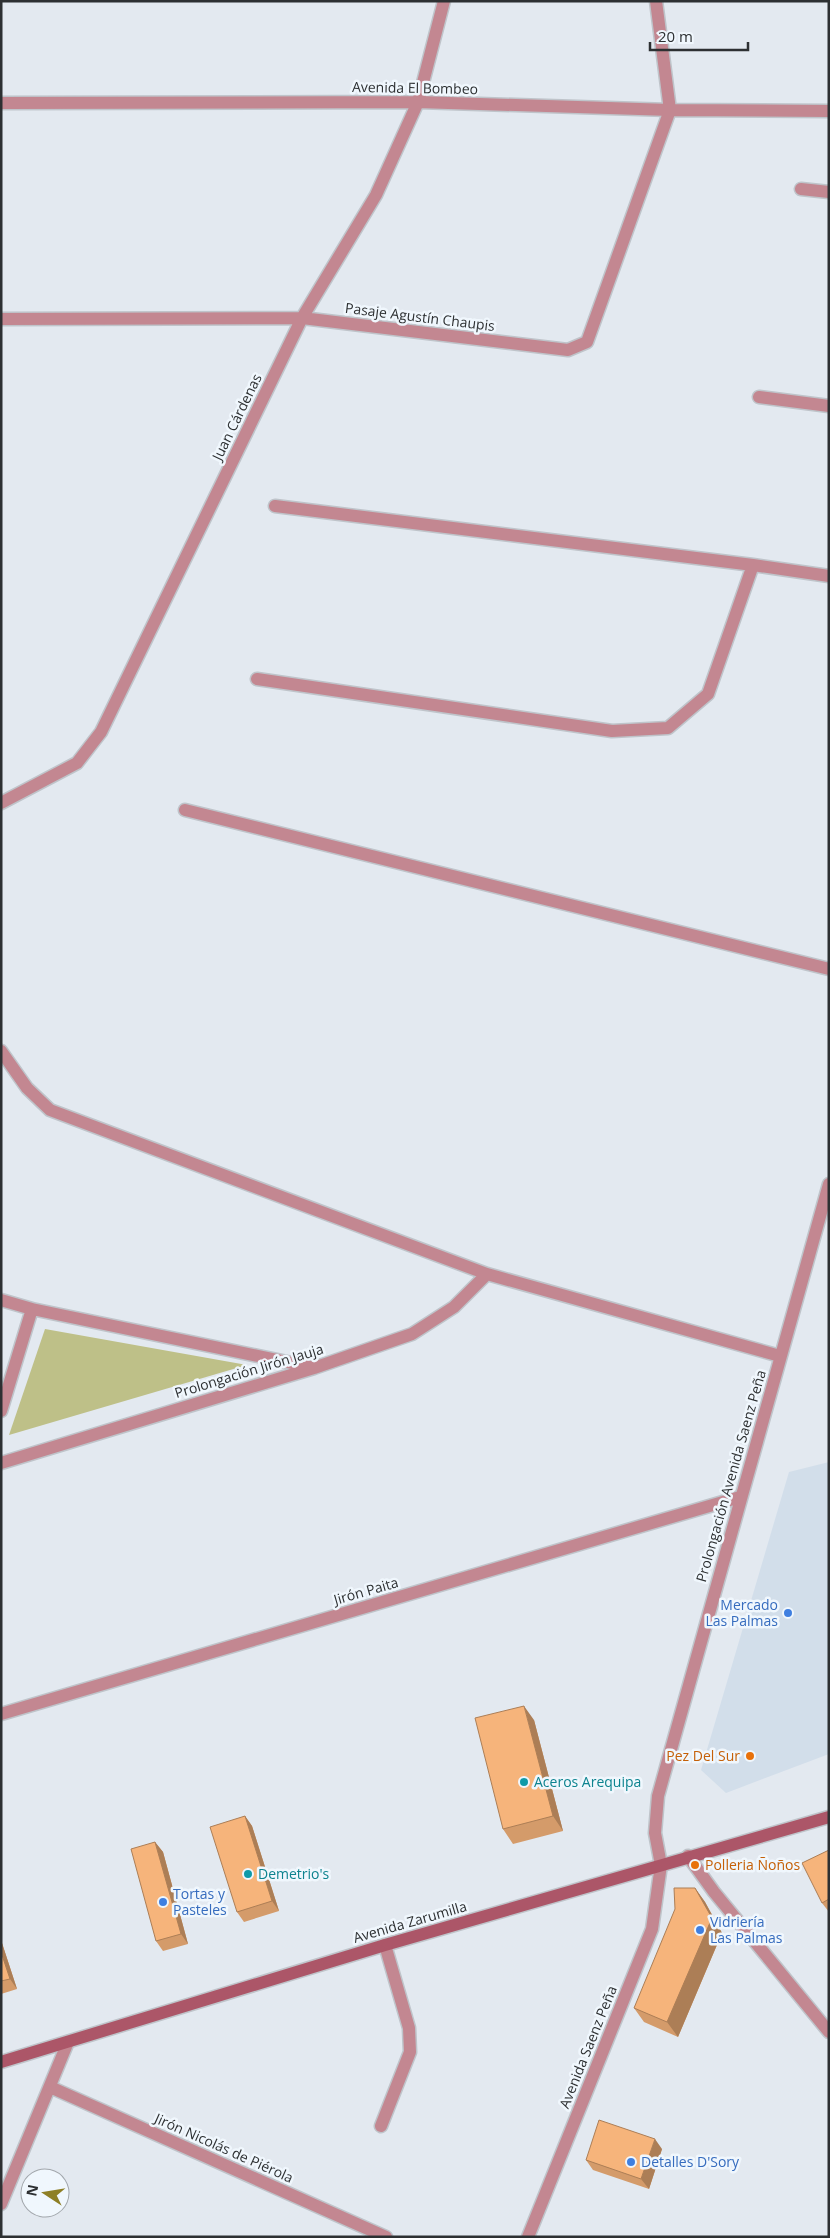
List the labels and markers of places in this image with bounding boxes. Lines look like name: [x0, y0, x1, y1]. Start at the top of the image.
place label: Mercado Las Palmas: [705, 1595, 778, 1630]
marker: Mercado Las Palmas: [782, 1607, 794, 1619]
place label: Pez Del Sur: [666, 1746, 740, 1765]
marker: Pez Del Sur: [744, 1750, 756, 1762]
place label: Aceros Arequipa: [534, 1772, 641, 1791]
marker: Aceros Arequipa: [518, 1776, 530, 1788]
place label: Polleria Ñoños: [705, 1855, 800, 1874]
marker: Polleria Ñoños: [689, 1859, 701, 1871]
place label: Demetrio's: [258, 1864, 330, 1883]
marker: Demetrio's: [242, 1868, 254, 1880]
place label: Tortas y Pasteles: [173, 1884, 227, 1919]
marker: Tortas y Pasteles: [157, 1896, 169, 1908]
place label: Vidriería Las Palmas: [710, 1912, 783, 1947]
marker: Vidriería Las Palmas: [694, 1924, 706, 1936]
place label: Detalles D'Sory: [641, 2152, 740, 2171]
marker: Detalles D'Sory: [625, 2156, 637, 2168]

